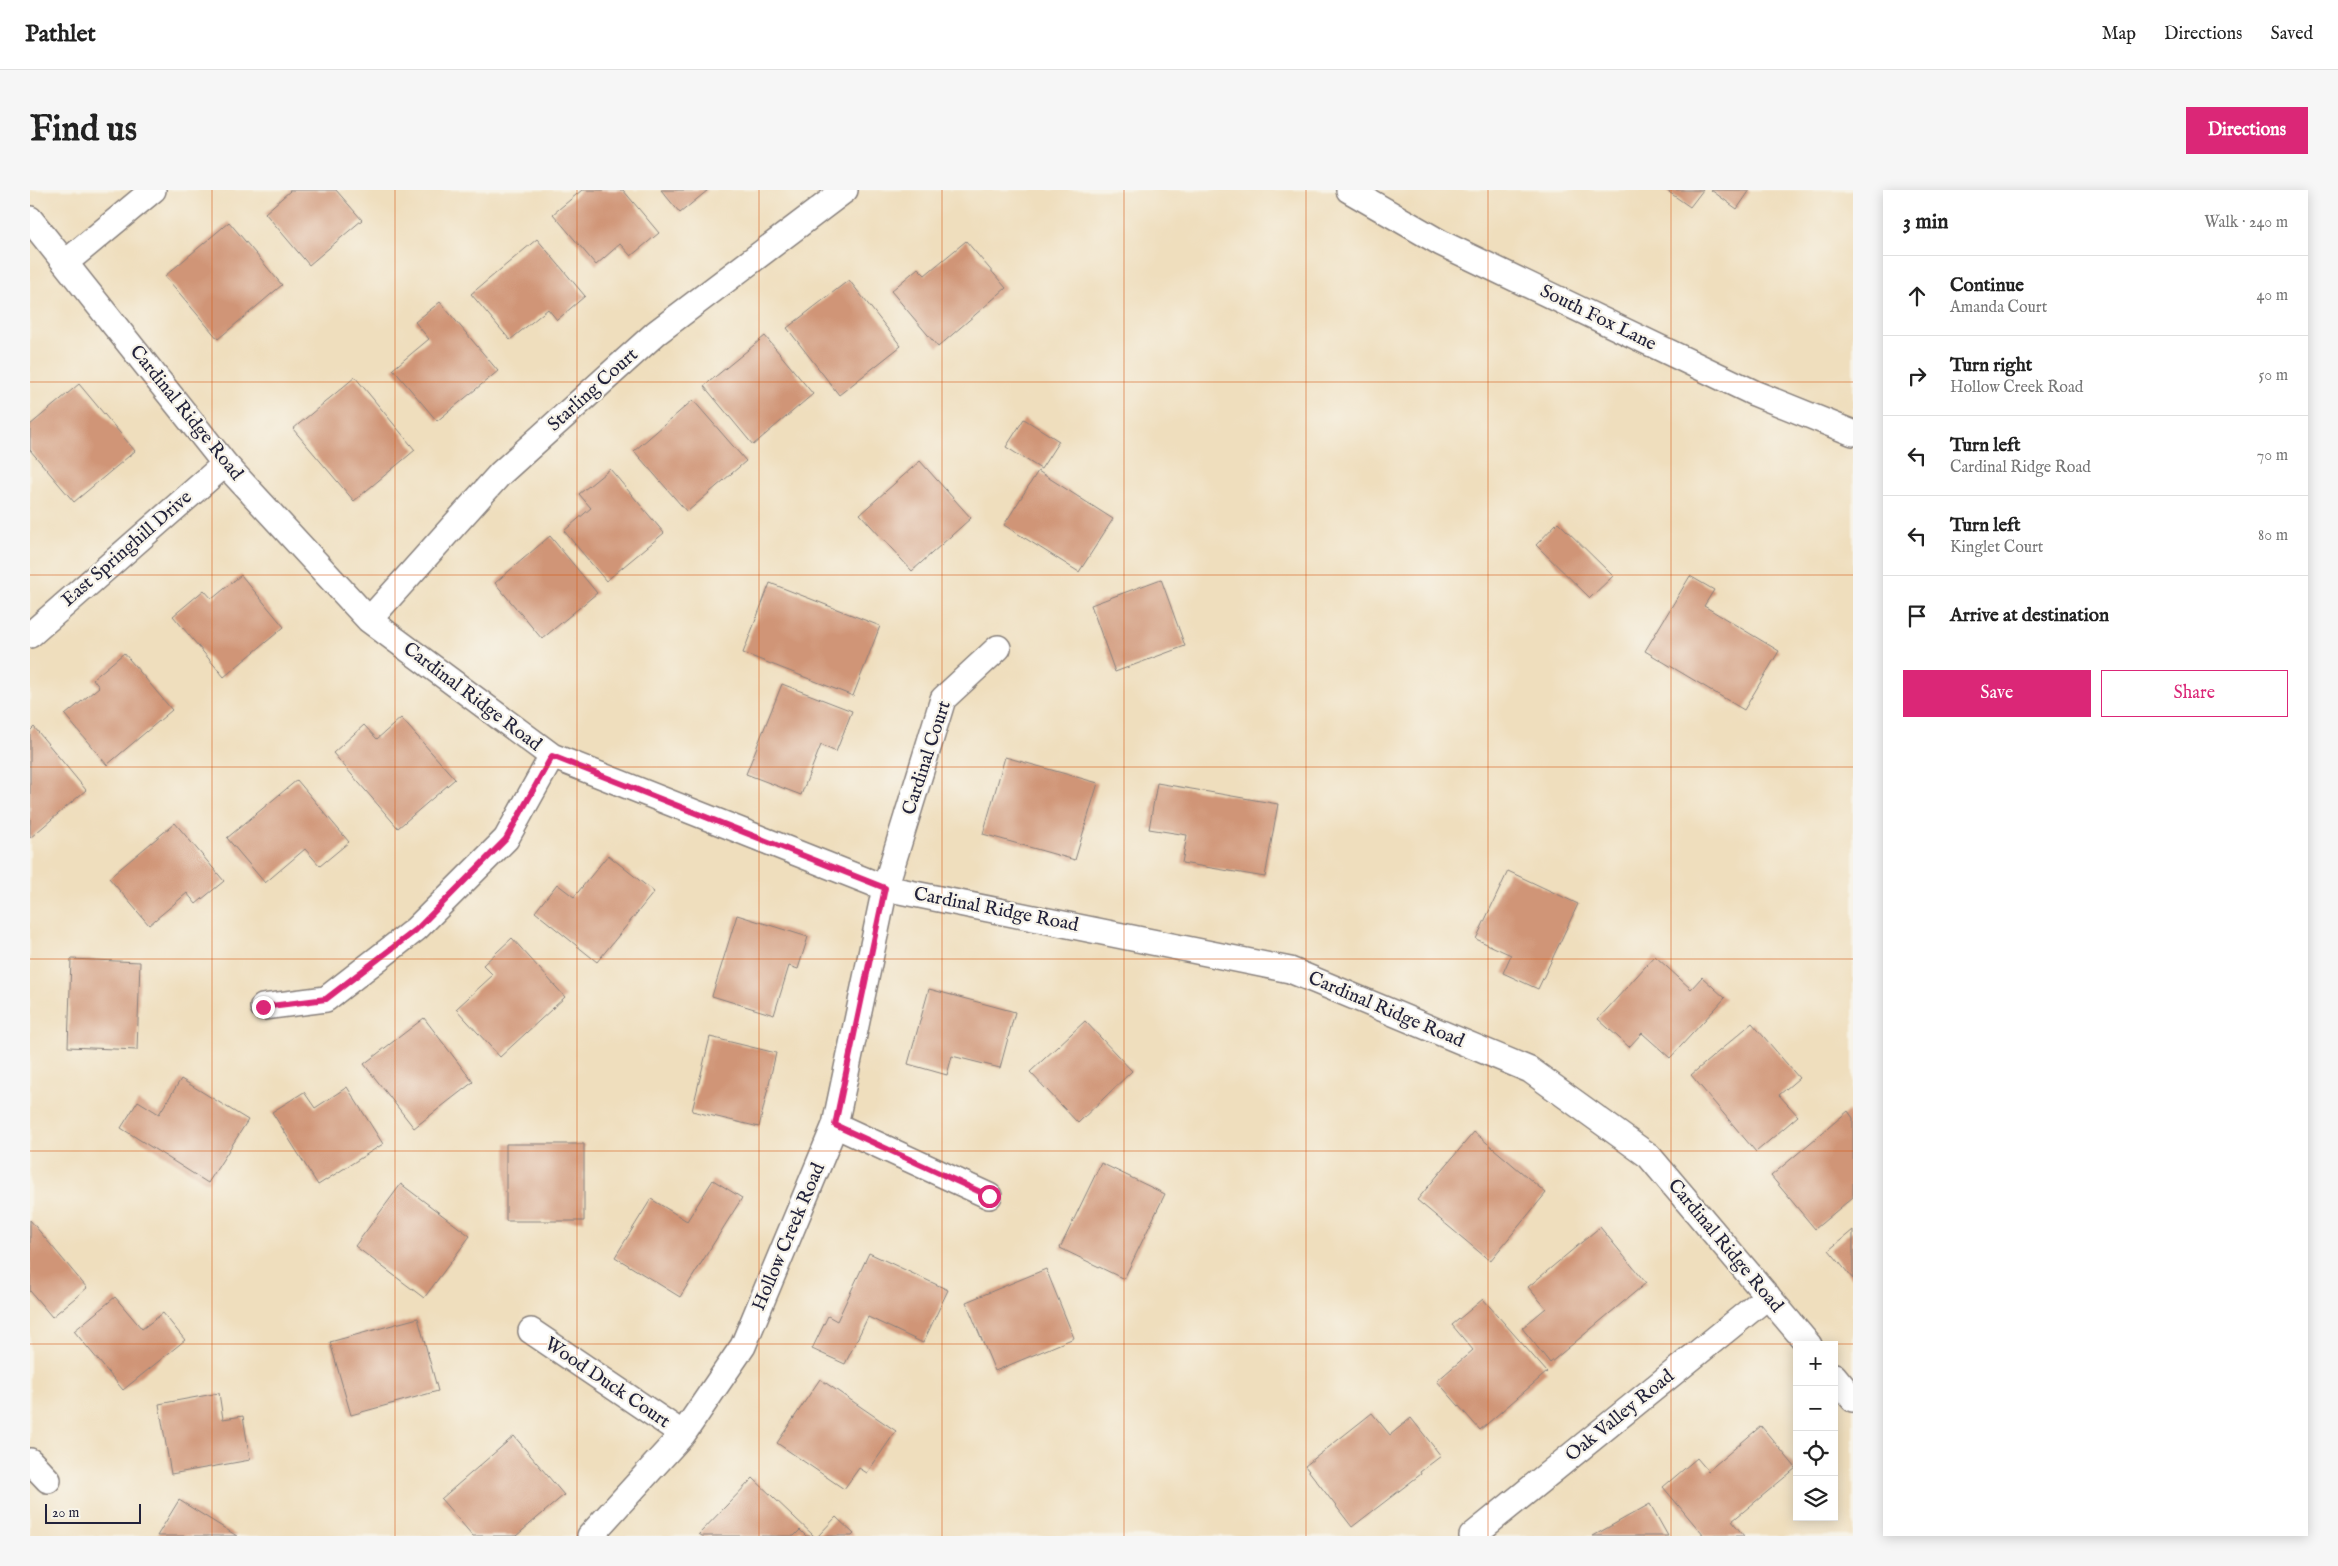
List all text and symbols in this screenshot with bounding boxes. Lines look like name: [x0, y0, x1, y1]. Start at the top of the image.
text: Pathlet: [25, 19, 96, 50]
text: Map: [2102, 23, 2136, 46]
text: Directions: [2164, 23, 2242, 46]
text: Saved: [2270, 23, 2313, 46]
button: Directions: [2186, 107, 2308, 154]
text: Find us: [30, 108, 137, 153]
text: 3 min: [1903, 209, 1948, 236]
text: Walk · 240 m: [2204, 213, 2288, 233]
text: Continue: [1950, 274, 2024, 298]
street label: South Fox Lane: [1536, 279, 1660, 357]
icon: ahead: [1903, 282, 1931, 310]
text: 40 m: [2256, 286, 2288, 306]
text: Amanda Court: [1950, 298, 2047, 318]
street label: Cardinal Ridge Road: [124, 340, 249, 486]
street label: Starling Court: [543, 343, 644, 437]
text: Turn right: [1950, 354, 2032, 378]
icon: right: [1903, 362, 1931, 390]
text: 50 m: [2259, 366, 2288, 386]
text: Hollow Creek Road: [1950, 378, 2083, 398]
text: Turn left: [1950, 434, 2021, 458]
icon: left: [1903, 442, 1931, 470]
text: 70 m: [2257, 446, 2288, 466]
text: Cardinal Ridge Road: [1950, 458, 2091, 478]
street label: East Springhill Drive: [57, 486, 197, 612]
text: Turn left: [1950, 514, 2021, 538]
icon: left: [1903, 522, 1931, 550]
text: 80 m: [2258, 526, 2288, 546]
text: Kinglet Court: [1950, 538, 2043, 558]
icon: arrive: [1903, 602, 1931, 630]
text: Arrive at destination: [1950, 604, 2109, 628]
street label: Cardinal Ridge Road: [398, 637, 547, 757]
button: Save: [1903, 670, 2091, 717]
button: Share: [2101, 670, 2288, 717]
street label: Cardinal Court: [897, 697, 957, 818]
street label: Cardinal Ridge Road: [912, 882, 1081, 938]
street label: Cardinal Ridge Road: [1304, 966, 1468, 1054]
route end: [252, 996, 275, 1019]
street label: Hollow Creek Road: [747, 1159, 831, 1315]
street label: Cardinal Ridge Road: [1662, 1174, 1789, 1318]
route start: [978, 1185, 1001, 1208]
street label: Wood Duck Court: [540, 1332, 675, 1434]
map controls: [1793, 1341, 1838, 1521]
button: +: [1793, 1341, 1838, 1386]
street label: Oak Valley Road: [1561, 1364, 1680, 1467]
button: −: [1793, 1386, 1838, 1431]
button: locate: [1793, 1431, 1838, 1476]
button: layers: [1793, 1476, 1838, 1521]
scale bar: [45, 1501, 141, 1524]
text: 20 m: [52, 1504, 79, 1522]

